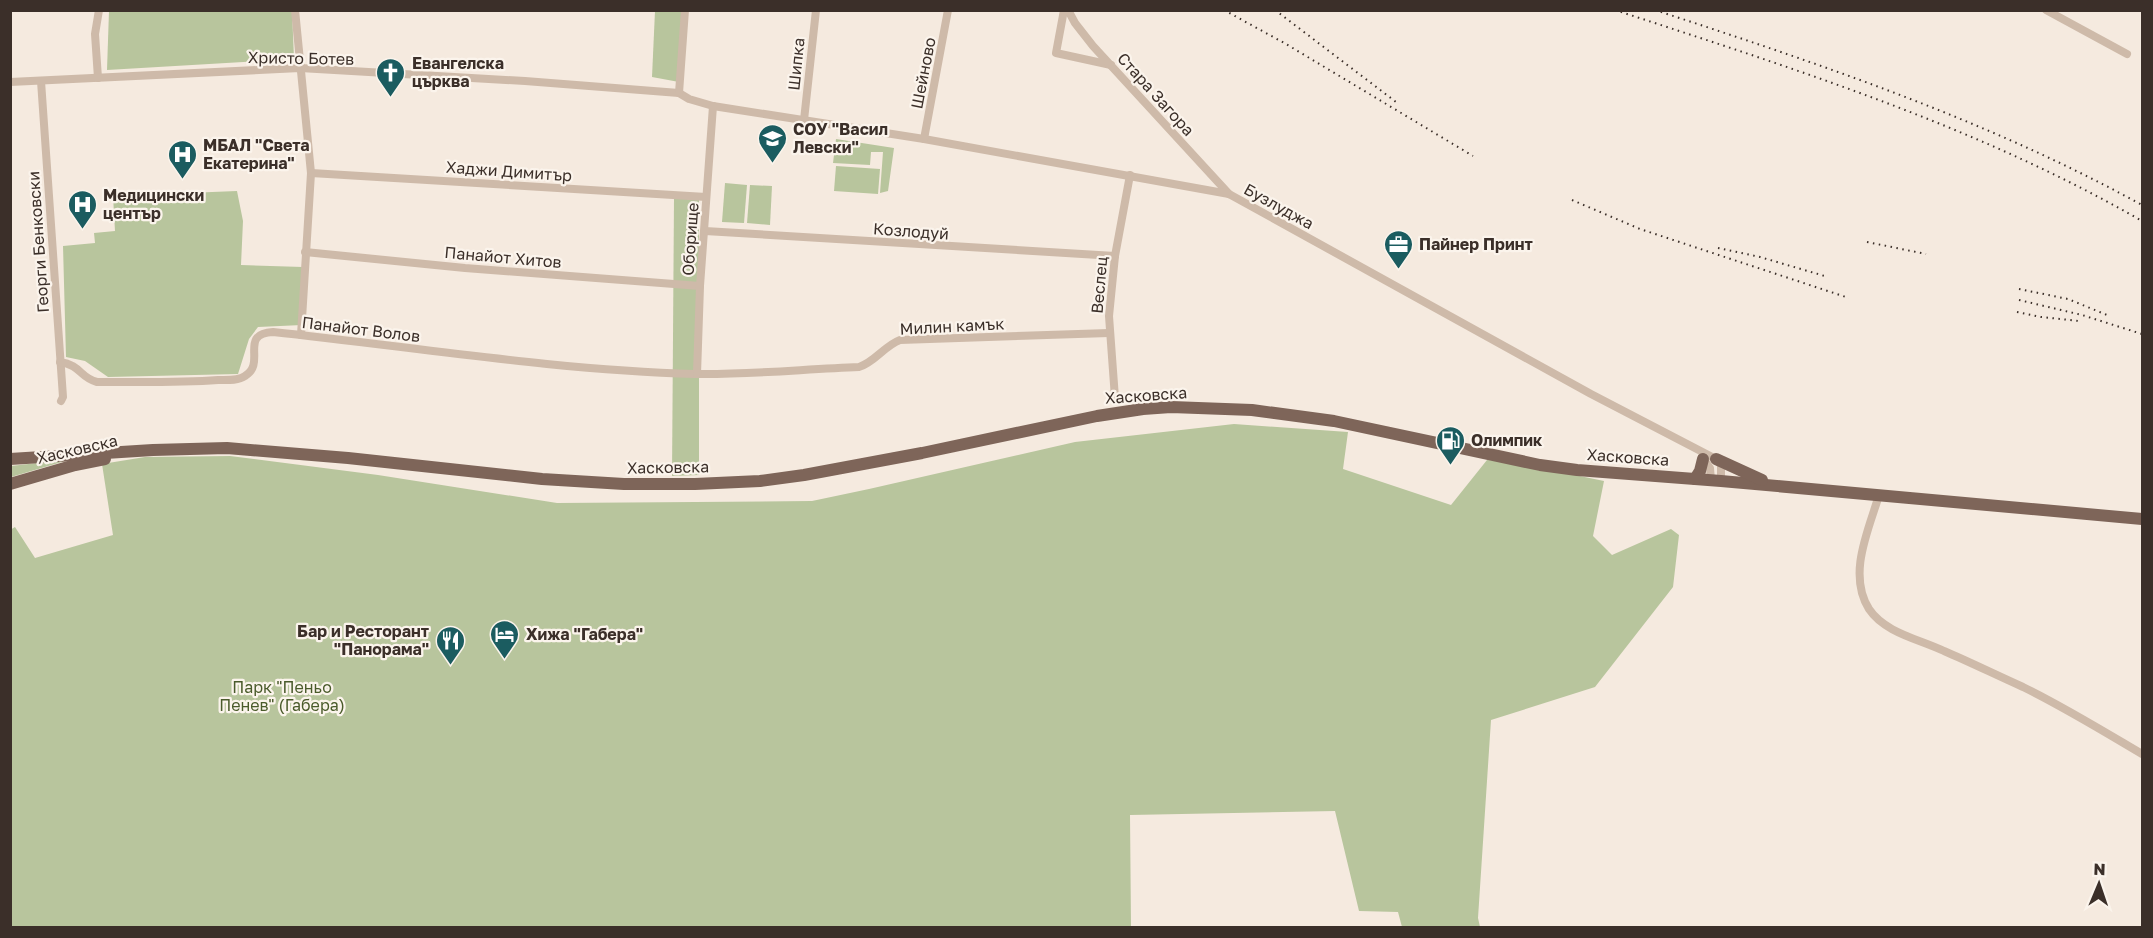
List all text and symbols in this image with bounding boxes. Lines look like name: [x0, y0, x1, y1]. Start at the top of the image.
street label: Шейново: [906, 35, 940, 111]
street label: Шипка: [783, 37, 809, 91]
street label: Христо Ботев: [248, 47, 354, 69]
street label: Стара Загора: [1113, 48, 1199, 140]
place label: Евангелска църква: [412, 53, 504, 91]
church icon: Евангелска църква: [375, 56, 407, 98]
place label: СОУ "Васил Левски": [793, 119, 888, 157]
school or university icon: СОУ "Васил Левски": [756, 122, 788, 164]
place label: МБАЛ "Света Екатерина": [203, 135, 310, 173]
hospital icon: МБАЛ "Света Екатерина": [166, 138, 198, 180]
street label: Хаджи Димитър: [445, 157, 573, 185]
street label: Георги Бенковски: [23, 171, 53, 313]
street label: Бузлуджа: [1241, 179, 1317, 233]
place label: Медицински център: [103, 185, 204, 223]
hospital icon: Медицински център: [66, 188, 98, 230]
street label: Оборище: [677, 202, 703, 276]
street label: Козлодуй: [872, 218, 950, 244]
office icon: Пайнер Принт: [1382, 228, 1414, 270]
place label: Пайнер Принт: [1419, 234, 1533, 254]
street label: Панайот Хитов: [444, 242, 562, 272]
street label: Веслец: [1087, 256, 1111, 314]
street label: Панайот Волов: [301, 312, 421, 346]
street label: Милин камък: [899, 313, 1005, 339]
street label: Хасковска: [1104, 382, 1188, 408]
fuel station icon: Олимпик: [1434, 424, 1466, 466]
street label: Хасковска: [35, 430, 119, 468]
place label: Олимпик: [1471, 430, 1543, 450]
street label: Хасковска: [1586, 444, 1670, 470]
street label: Хасковска: [627, 456, 709, 478]
hotel icon: Хижа "Габера": [489, 618, 521, 660]
place label: Бар и Ресторант "Панорама": [297, 621, 429, 659]
restaurant icon: Бар и Ресторант "Панорама": [434, 624, 466, 666]
place label: Хижа "Габера": [526, 624, 643, 644]
park label: Парк "Пеньо Пенев" (Габера): [219, 677, 345, 715]
north arrow: [2069, 854, 2129, 914]
text: N: [2093, 859, 2106, 879]

